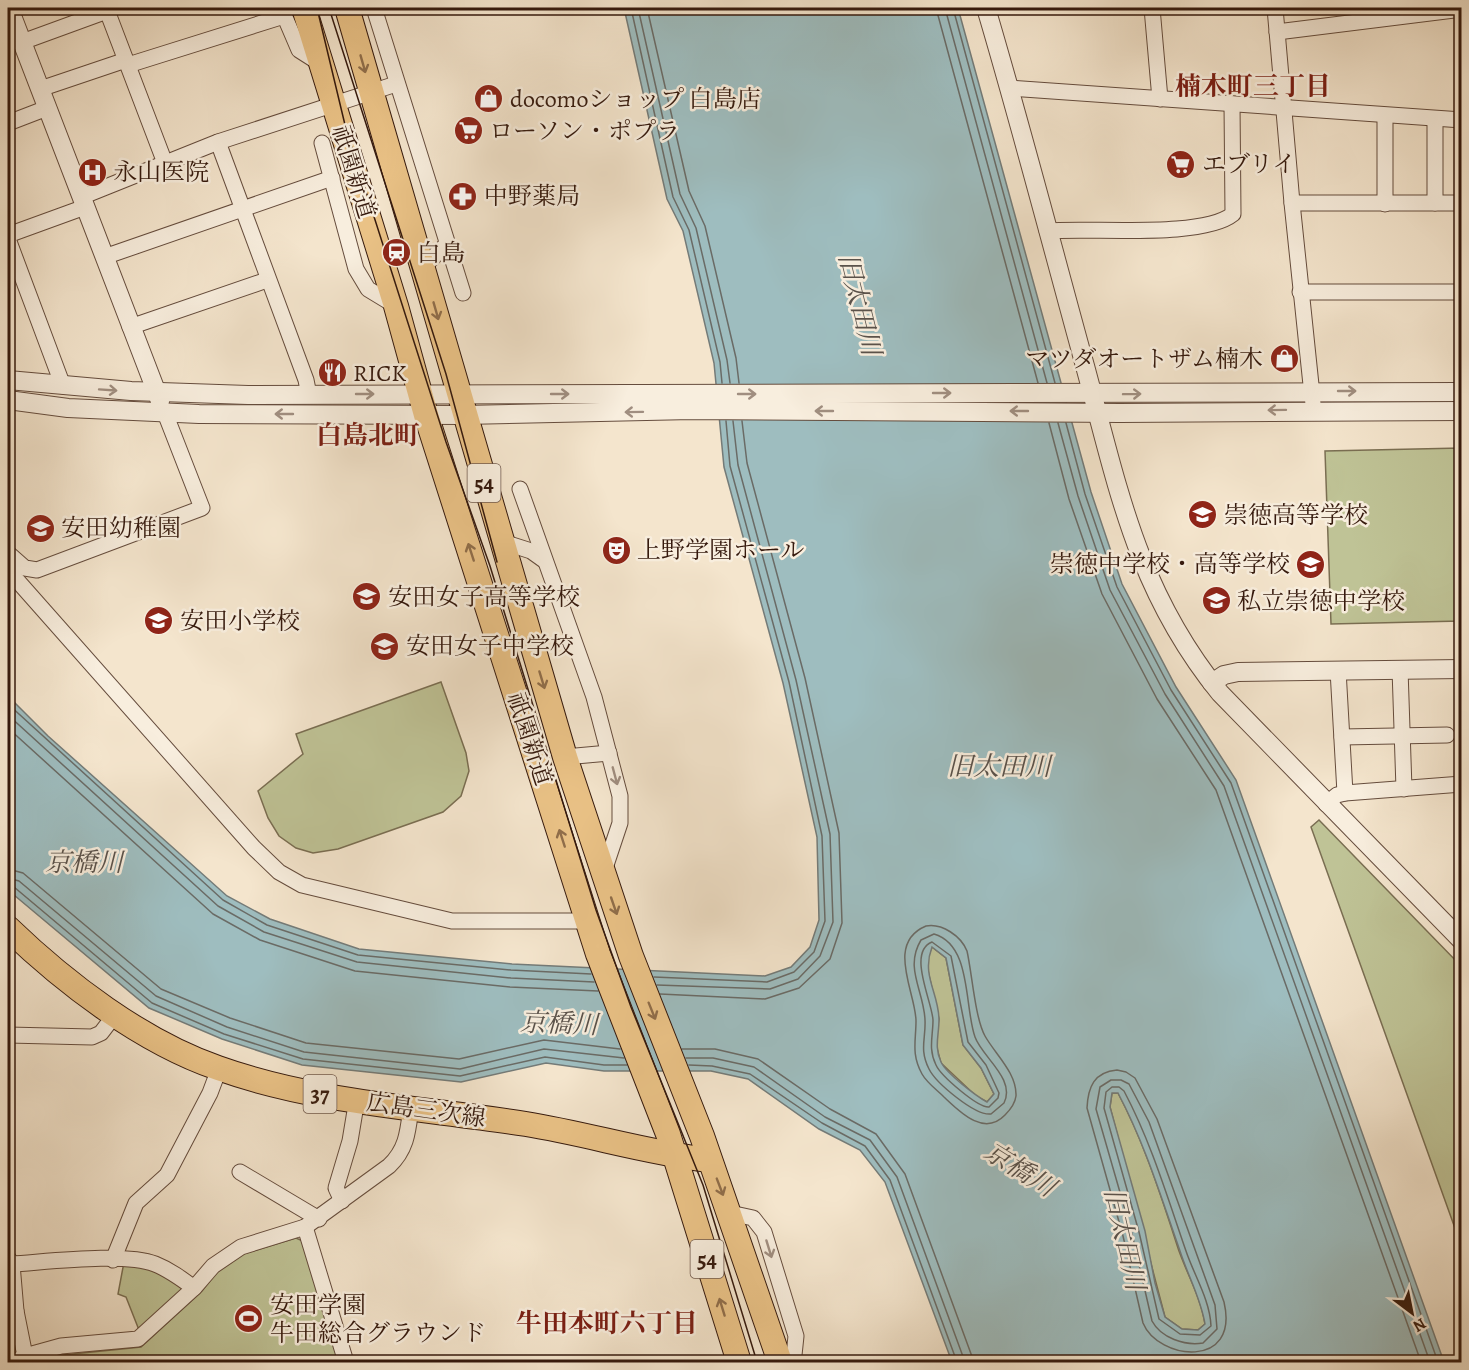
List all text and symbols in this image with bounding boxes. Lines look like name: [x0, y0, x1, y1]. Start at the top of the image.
one-way arrow: [358, 54, 369, 73]
district label: 楠木町三丁目: [1175, 69, 1331, 104]
shop icon: docomoショップ 白島店: [473, 83, 505, 115]
place label: docomoショップ 白島店: [510, 83, 761, 115]
supermarket icon: ローソン・ポプラ: [452, 115, 484, 147]
place label: ローソン・ポプラ: [489, 115, 680, 147]
street label: 祇園新道: [325, 121, 383, 223]
supermarket icon: エブリイ: [1165, 148, 1197, 180]
place label: エブリイ: [1202, 148, 1296, 180]
hospital icon: 永山医院: [76, 156, 108, 188]
place label: 永山医院: [113, 156, 209, 188]
pharmacy icon: 中野薬局: [447, 180, 479, 212]
place label: 中野薬局: [484, 180, 580, 212]
station icon: 白島: [380, 237, 412, 269]
place label: 白島: [417, 237, 465, 269]
water label: 旧太田川: [830, 249, 890, 362]
one-way arrow: [430, 301, 442, 320]
place label: マツダオートザム楠木: [1025, 343, 1263, 375]
shop icon: マツダオートザム楠木: [1268, 343, 1300, 375]
restaurant icon: RICK: [316, 357, 348, 389]
place label: RICK: [353, 357, 406, 389]
one-way arrow: [97, 384, 117, 395]
one-way arrow: [1337, 385, 1357, 397]
one-way arrow: [932, 387, 952, 399]
one-way arrow: [550, 388, 570, 400]
one-way arrow: [737, 388, 757, 400]
one-way arrow: [1121, 388, 1141, 400]
one-way arrow: [355, 389, 375, 400]
one-way arrow: [814, 405, 834, 417]
one-way arrow: [1009, 405, 1029, 417]
one-way arrow: [1268, 405, 1288, 416]
one-way arrow: [624, 406, 644, 417]
one-way arrow: [274, 408, 294, 420]
district label: 白島北町: [316, 418, 420, 453]
road number: 54: [468, 464, 500, 502]
school or university icon: 崇徳高等学校: [1187, 499, 1219, 531]
place label: 崇徳高等学校: [1224, 499, 1368, 531]
school or university icon: 安田幼稚園: [24, 512, 56, 544]
place label: 安田幼稚園: [61, 512, 181, 544]
theatre icon: 上野学園ホール: [600, 534, 632, 566]
place label: 上野学園ホール: [637, 534, 805, 566]
one-way arrow: [464, 543, 475, 562]
place label: 崇徳中学校・高等学校: [1050, 548, 1290, 580]
school or university icon: 崇徳中学校・高等学校: [1295, 548, 1327, 580]
school or university icon: 安田女子高等学校: [351, 581, 383, 613]
place label: 安田女子高等学校: [388, 581, 580, 613]
school or university icon: 私立崇徳中学校: [1200, 585, 1232, 617]
place label: 私立崇徳中学校: [1237, 585, 1405, 617]
school or university icon: 安田小学校: [143, 605, 175, 637]
place label: 安田小学校: [180, 605, 300, 637]
school or university icon: 安田女子中学校: [369, 630, 401, 662]
place label: 安田女子中学校: [406, 630, 574, 662]
one-way arrow: [537, 670, 548, 689]
street label: 祇園新道: [500, 688, 560, 790]
water label: 旧太田川: [947, 749, 1054, 784]
one-way arrow: [609, 766, 621, 785]
one-way arrow: [556, 829, 567, 848]
water label: 京橋川: [45, 845, 126, 880]
one-way arrow: [609, 896, 620, 915]
one-way arrow: [647, 1001, 658, 1019]
water label: 京橋川: [519, 1005, 602, 1042]
road number: 37: [304, 1075, 336, 1113]
street label: 広島三次線: [364, 1086, 488, 1134]
water label: 京橋川: [977, 1134, 1065, 1207]
one-way arrow: [715, 1177, 726, 1196]
water label: 旧太田川: [1096, 1185, 1154, 1297]
one-way arrow: [764, 1239, 775, 1258]
road number: 54: [690, 1240, 724, 1278]
north arrow: [1382, 1283, 1442, 1343]
place label: 安田学園 牛田総合グラウンド: [270, 1289, 486, 1349]
one-way arrow: [716, 1298, 727, 1317]
sports icon: 安田学園 牛田総合グラウンド: [233, 1303, 265, 1335]
district label: 牛田本町六丁目: [516, 1306, 698, 1341]
text: N: [1408, 1312, 1430, 1337]

